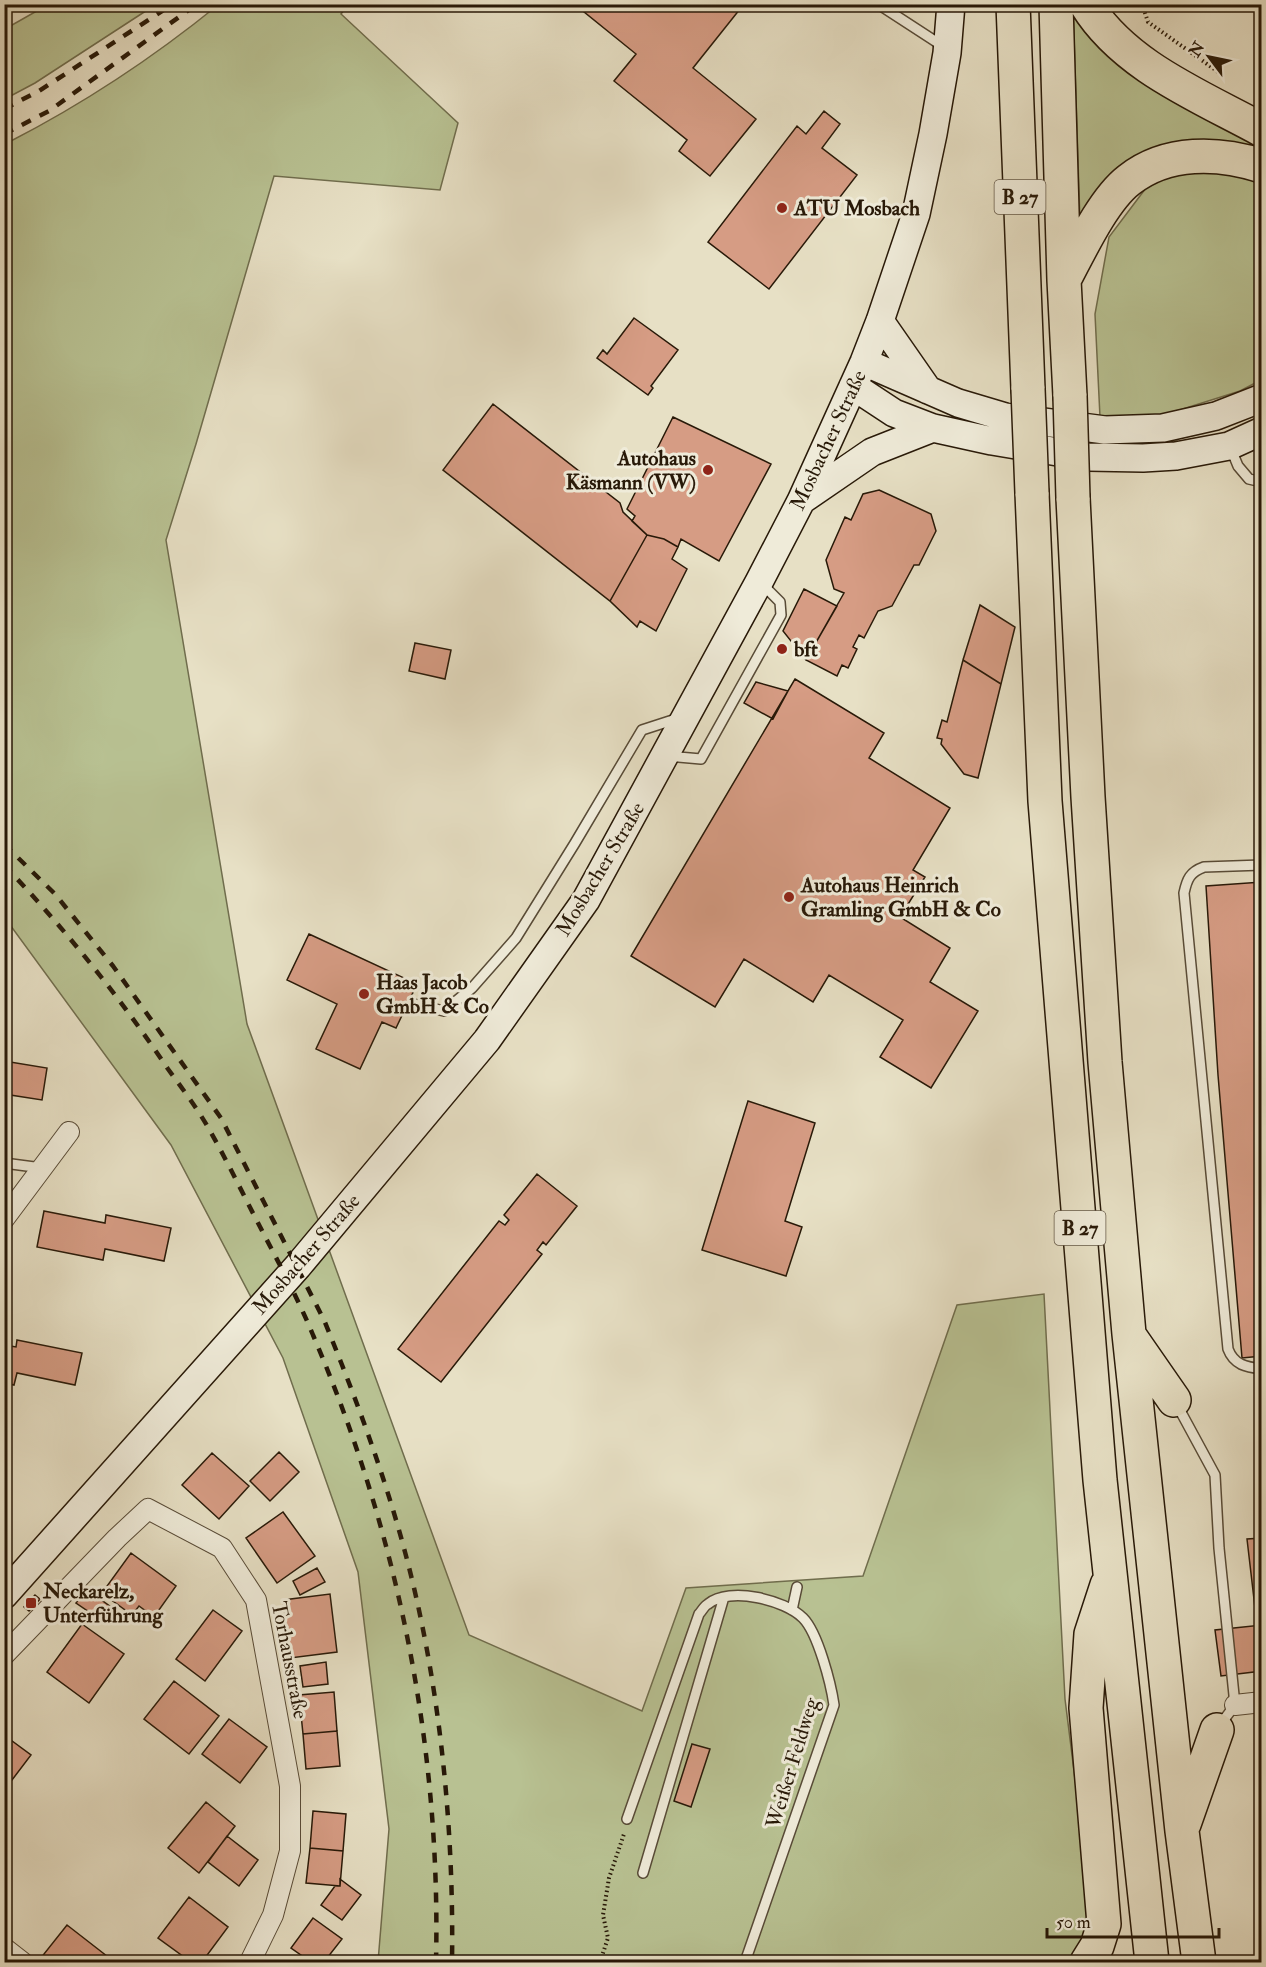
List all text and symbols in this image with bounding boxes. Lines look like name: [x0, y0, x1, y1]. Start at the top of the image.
north arrow: [1179, 27, 1239, 87]
text: N: [1184, 38, 1210, 62]
road number: B 27: [994, 180, 1046, 214]
place label: ATU Mosbach: [793, 195, 920, 222]
marker: ATU Mosbach: [775, 201, 789, 215]
street label: Mosbacher Straße: [784, 366, 873, 515]
place label: Autohaus Käsmann (VW): [566, 445, 696, 496]
marker: Autohaus Käsmann (VW): [701, 463, 715, 477]
place label: bft: [793, 636, 818, 663]
marker: bft: [775, 642, 789, 656]
street label: Mosbacher Straße: [550, 797, 651, 941]
place label: Autohaus Heinrich Gramling GmbH & Co: [800, 872, 1001, 923]
marker: Autohaus Heinrich Gramling GmbH & Co: [782, 890, 796, 904]
place label: Haas Jacob GmbH & Co: [376, 969, 489, 1020]
marker: Haas Jacob GmbH & Co: [357, 987, 371, 1001]
street label: Mosbacher Straße: [246, 1188, 366, 1320]
road number: B 27: [1054, 1211, 1106, 1245]
place label: Neckarelz, Unterführung: [42, 1578, 163, 1629]
marker: Neckarelz, Unterführung: [24, 1596, 38, 1610]
street label: Torhausstraße: [265, 1599, 314, 1721]
street label: Weißer Feldweg: [760, 1694, 825, 1833]
scale bar: [1047, 1901, 1220, 1939]
text: 50 m: [1056, 1911, 1091, 1934]

